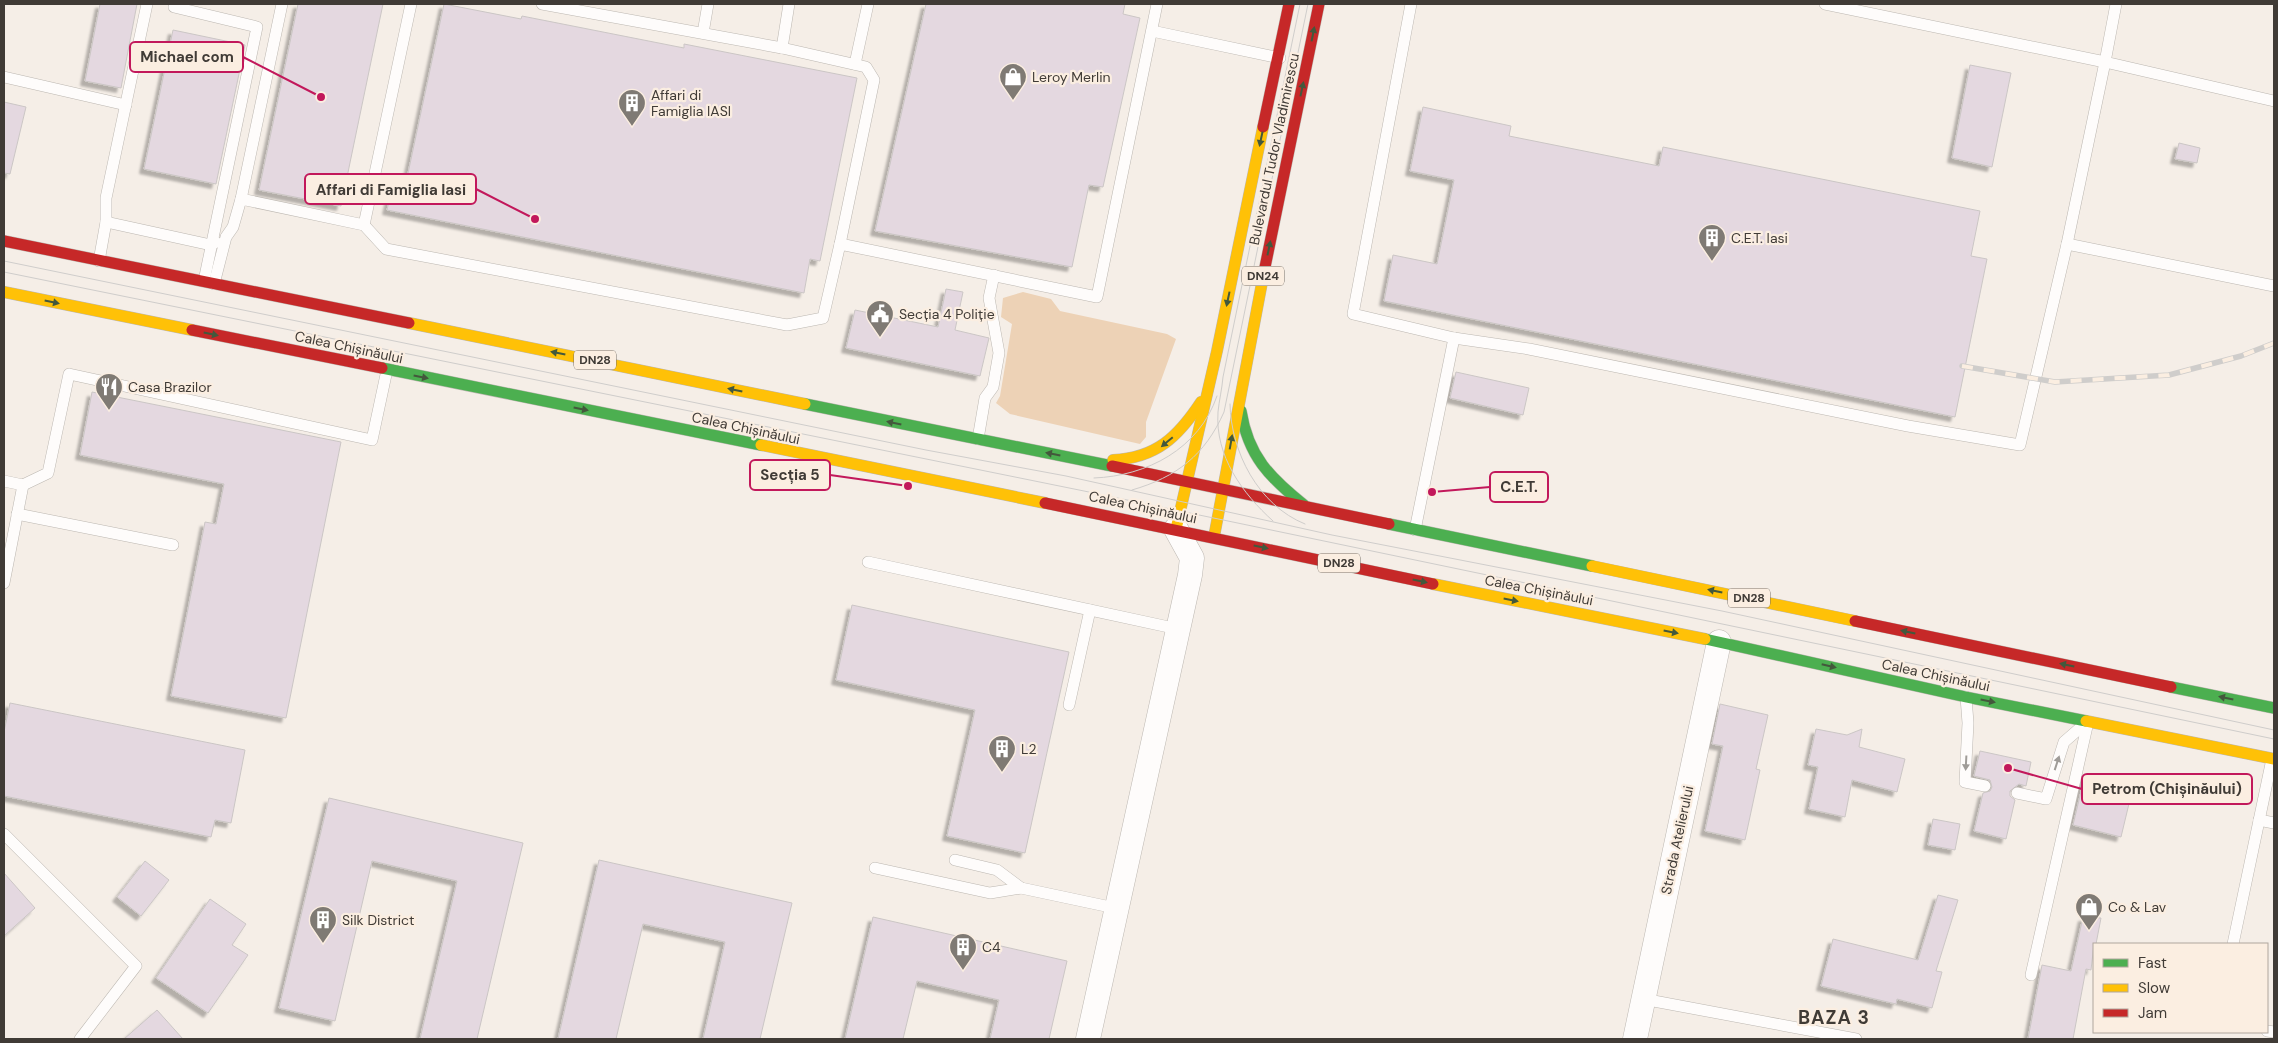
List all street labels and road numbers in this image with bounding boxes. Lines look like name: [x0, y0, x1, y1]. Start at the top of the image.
street label: Bulevardul Tudor Vladimirescu: [1245, 51, 1303, 247]
road number: DN24: [1242, 266, 1284, 286]
street label: Calea Chișinăului: [293, 327, 405, 367]
road number: DN28: [574, 350, 616, 370]
street label: Calea Chișinăului: [690, 408, 802, 448]
street label: Calea Chișinăului: [1087, 487, 1199, 527]
road number: DN28: [1318, 554, 1360, 572]
street label: Calea Chișinăului: [1483, 571, 1595, 609]
road number: DN28: [1728, 588, 1770, 608]
street label: Calea Chișinăului: [1880, 655, 1992, 695]
street label: Strada Atelierului: [1657, 784, 1697, 896]

